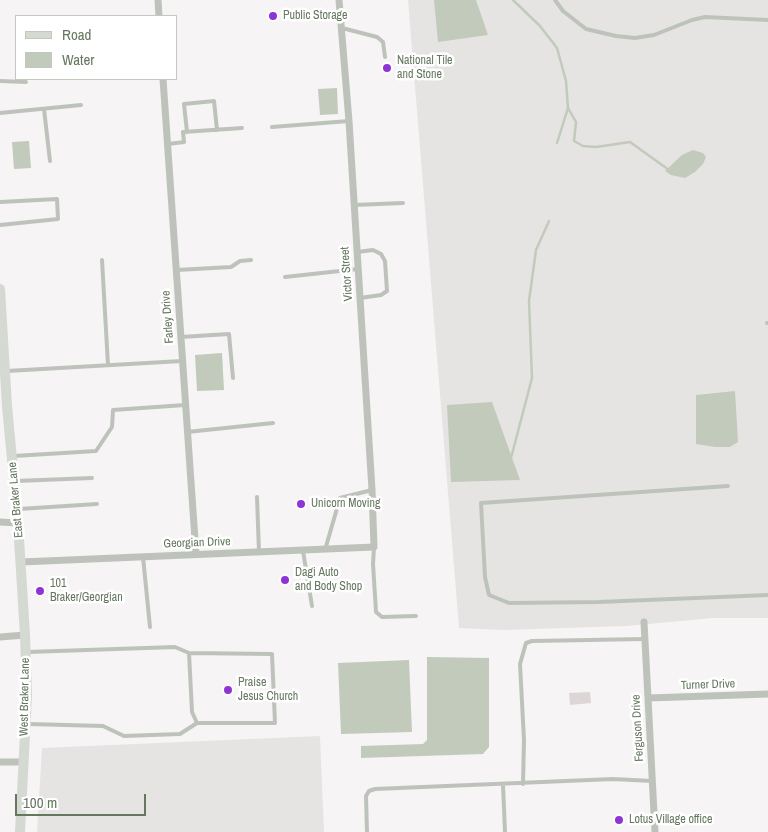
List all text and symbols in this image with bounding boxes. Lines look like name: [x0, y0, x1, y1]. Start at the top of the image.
place label: Public Storage: [283, 9, 348, 23]
marker: Public Storage: [267, 10, 279, 22]
legend: [15, 15, 178, 80]
text: Road: [62, 24, 91, 45]
text: Water: [62, 49, 94, 70]
place label: National Tile and Stone: [397, 54, 453, 82]
marker: National Tile and Stone: [381, 62, 393, 74]
street label: Victor Street: [338, 246, 356, 302]
street label: Farley Drive: [159, 290, 177, 344]
street label: East Braker Lane: [6, 462, 26, 538]
place label: Unicorn Moving: [311, 497, 380, 511]
marker: Unicorn Moving: [295, 498, 307, 510]
street label: Georgian Drive: [163, 535, 231, 551]
place label: Dagi Auto and Body Shop: [295, 566, 362, 594]
marker: Dagi Auto and Body Shop: [279, 574, 291, 586]
place label: 101 Braker/Georgian: [50, 577, 123, 605]
marker: 101 Braker/Georgian: [34, 585, 46, 597]
street label: West Braker Lane: [17, 658, 33, 736]
place label: Praise Jesus Church: [238, 676, 298, 704]
street label: Turner Drive: [681, 677, 735, 693]
marker: Praise Jesus Church: [222, 684, 234, 696]
street label: Ferguson Drive: [629, 694, 647, 762]
scale bar: [18, 784, 149, 816]
text: 100 m: [23, 792, 57, 813]
place label: Lotus Village office: [629, 813, 712, 827]
marker: Lotus Village office: [613, 814, 625, 826]

